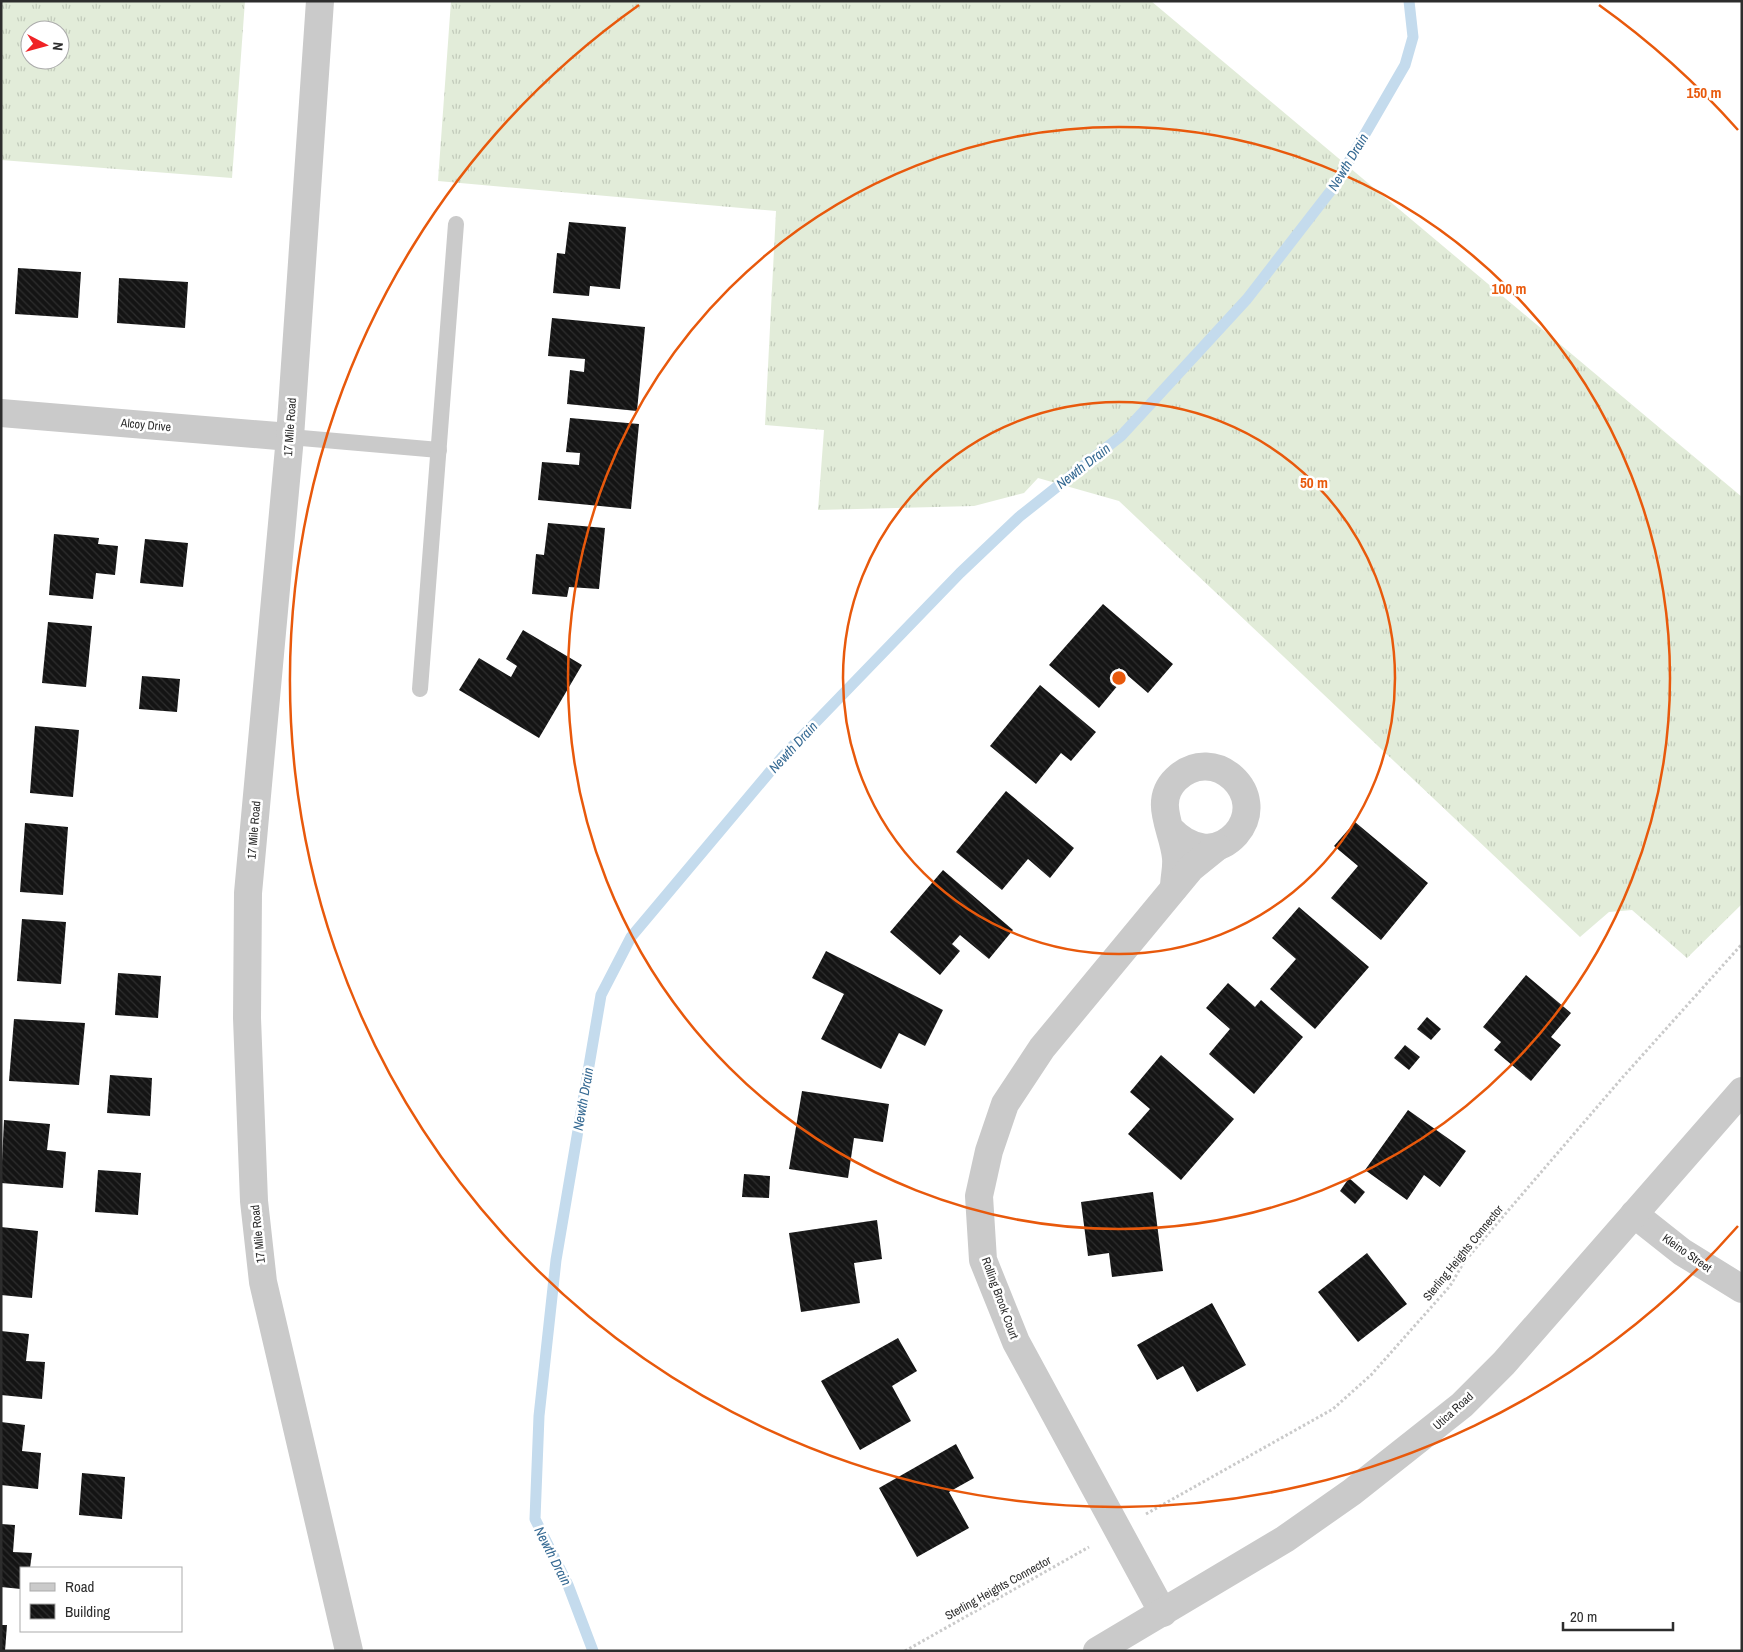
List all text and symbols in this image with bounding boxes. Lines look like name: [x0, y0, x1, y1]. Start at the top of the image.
north arrow: [20, 20, 70, 70]
text: N: [49, 41, 67, 51]
text: 150 m: [1687, 82, 1721, 103]
water label: Newth Drain: [1324, 130, 1372, 194]
text: 100 m: [1492, 278, 1526, 299]
street label: 17 Mile Road: [280, 397, 300, 457]
street label: Alcoy Drive: [119, 415, 172, 435]
water label: Newth Drain: [1052, 439, 1114, 493]
text: 50 m: [1300, 472, 1328, 493]
centre of rings: [1110, 669, 1128, 687]
water label: Newth Drain: [765, 718, 821, 776]
street label: 17 Mile Road: [243, 800, 265, 860]
water label: Newth Drain: [569, 1066, 597, 1132]
street label: Sterling Heights Connector: [1419, 1201, 1507, 1304]
street label: 17 Mile Road: [247, 1204, 269, 1264]
street label: Kleino Street: [1659, 1230, 1715, 1276]
street label: Rolling Brook Court: [978, 1255, 1022, 1341]
street label: Utica Road: [1429, 1389, 1477, 1433]
water label: Newth Drain: [530, 1523, 576, 1589]
street label: Sterling Heights Connector: [942, 1552, 1054, 1624]
legend: [20, 1567, 182, 1632]
text: Road: [65, 1576, 94, 1597]
scale bar: [1563, 1600, 1673, 1632]
text: Building: [65, 1601, 110, 1622]
text: 20 m: [1570, 1606, 1597, 1627]

